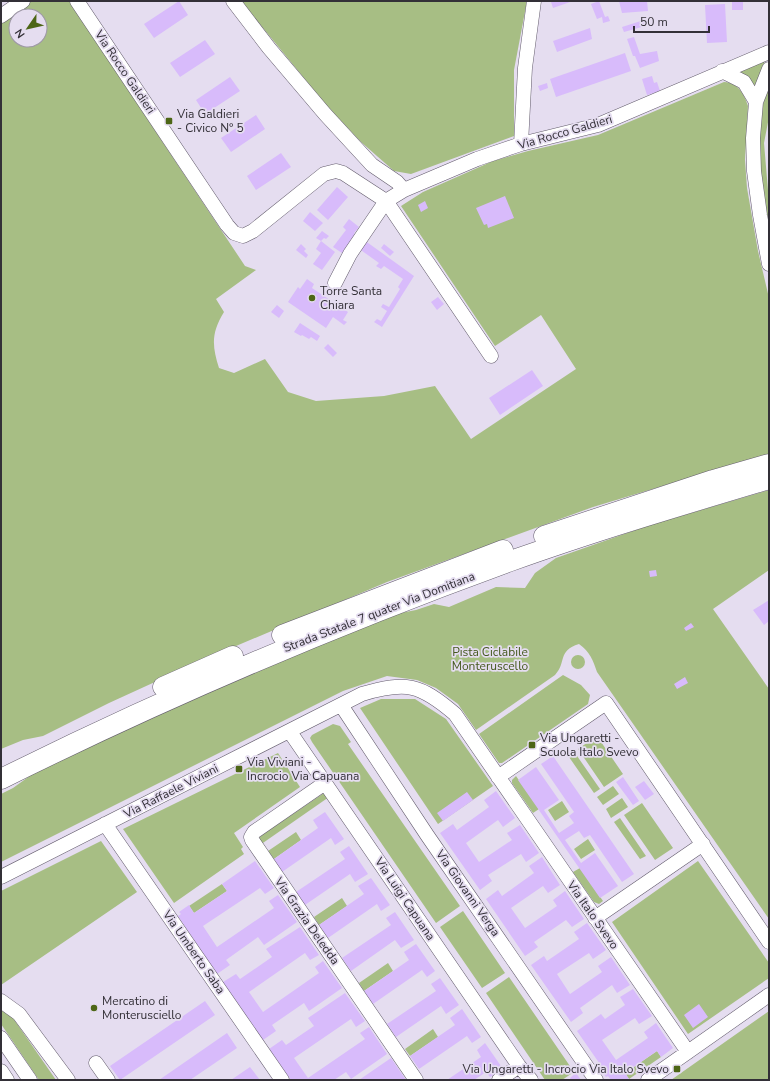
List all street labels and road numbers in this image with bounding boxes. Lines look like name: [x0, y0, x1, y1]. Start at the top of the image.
street label: Via Rocco Galdieri: [91, 26, 159, 117]
street label: Via Rocco Galdieri: [515, 111, 614, 153]
street label: Strada Statale 7 quater Via Domitiana: [281, 568, 477, 656]
street label: Via Raffaele Viviani: [120, 760, 221, 822]
street label: Via Giovanni Verga: [432, 846, 504, 939]
street label: Via Luigi Capuana: [371, 854, 439, 944]
street label: Via Grazia Deledda: [270, 873, 343, 968]
street label: Via Italo Svevo: [563, 877, 623, 953]
street label: Via Umberto Saba: [159, 906, 229, 997]

